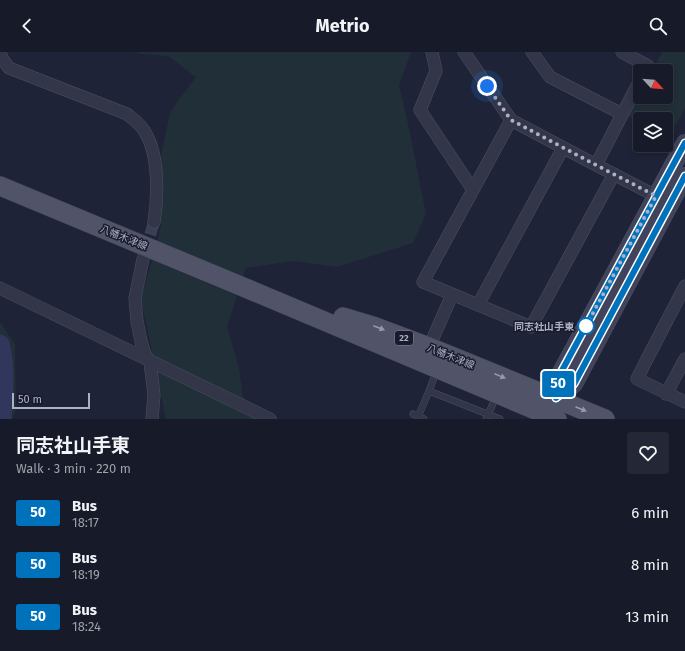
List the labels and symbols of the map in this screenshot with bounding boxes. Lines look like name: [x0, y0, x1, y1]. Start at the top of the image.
north arrow: [633, 64, 673, 104]
your location: [477, 76, 497, 96]
street label: 八幡木津線: [98, 223, 149, 253]
marker: 同志社山手東: [577, 317, 595, 335]
place label: 同志社山手東: [514, 321, 575, 333]
one-way arrow: [374, 326, 386, 332]
road number: 22: [395, 331, 413, 345]
street label: 八幡木津線: [425, 342, 476, 372]
line badge: 50: [540, 371, 576, 397]
one-way arrow: [495, 373, 506, 379]
scale bar: [12, 391, 90, 410]
one-way arrow: [575, 406, 587, 412]

